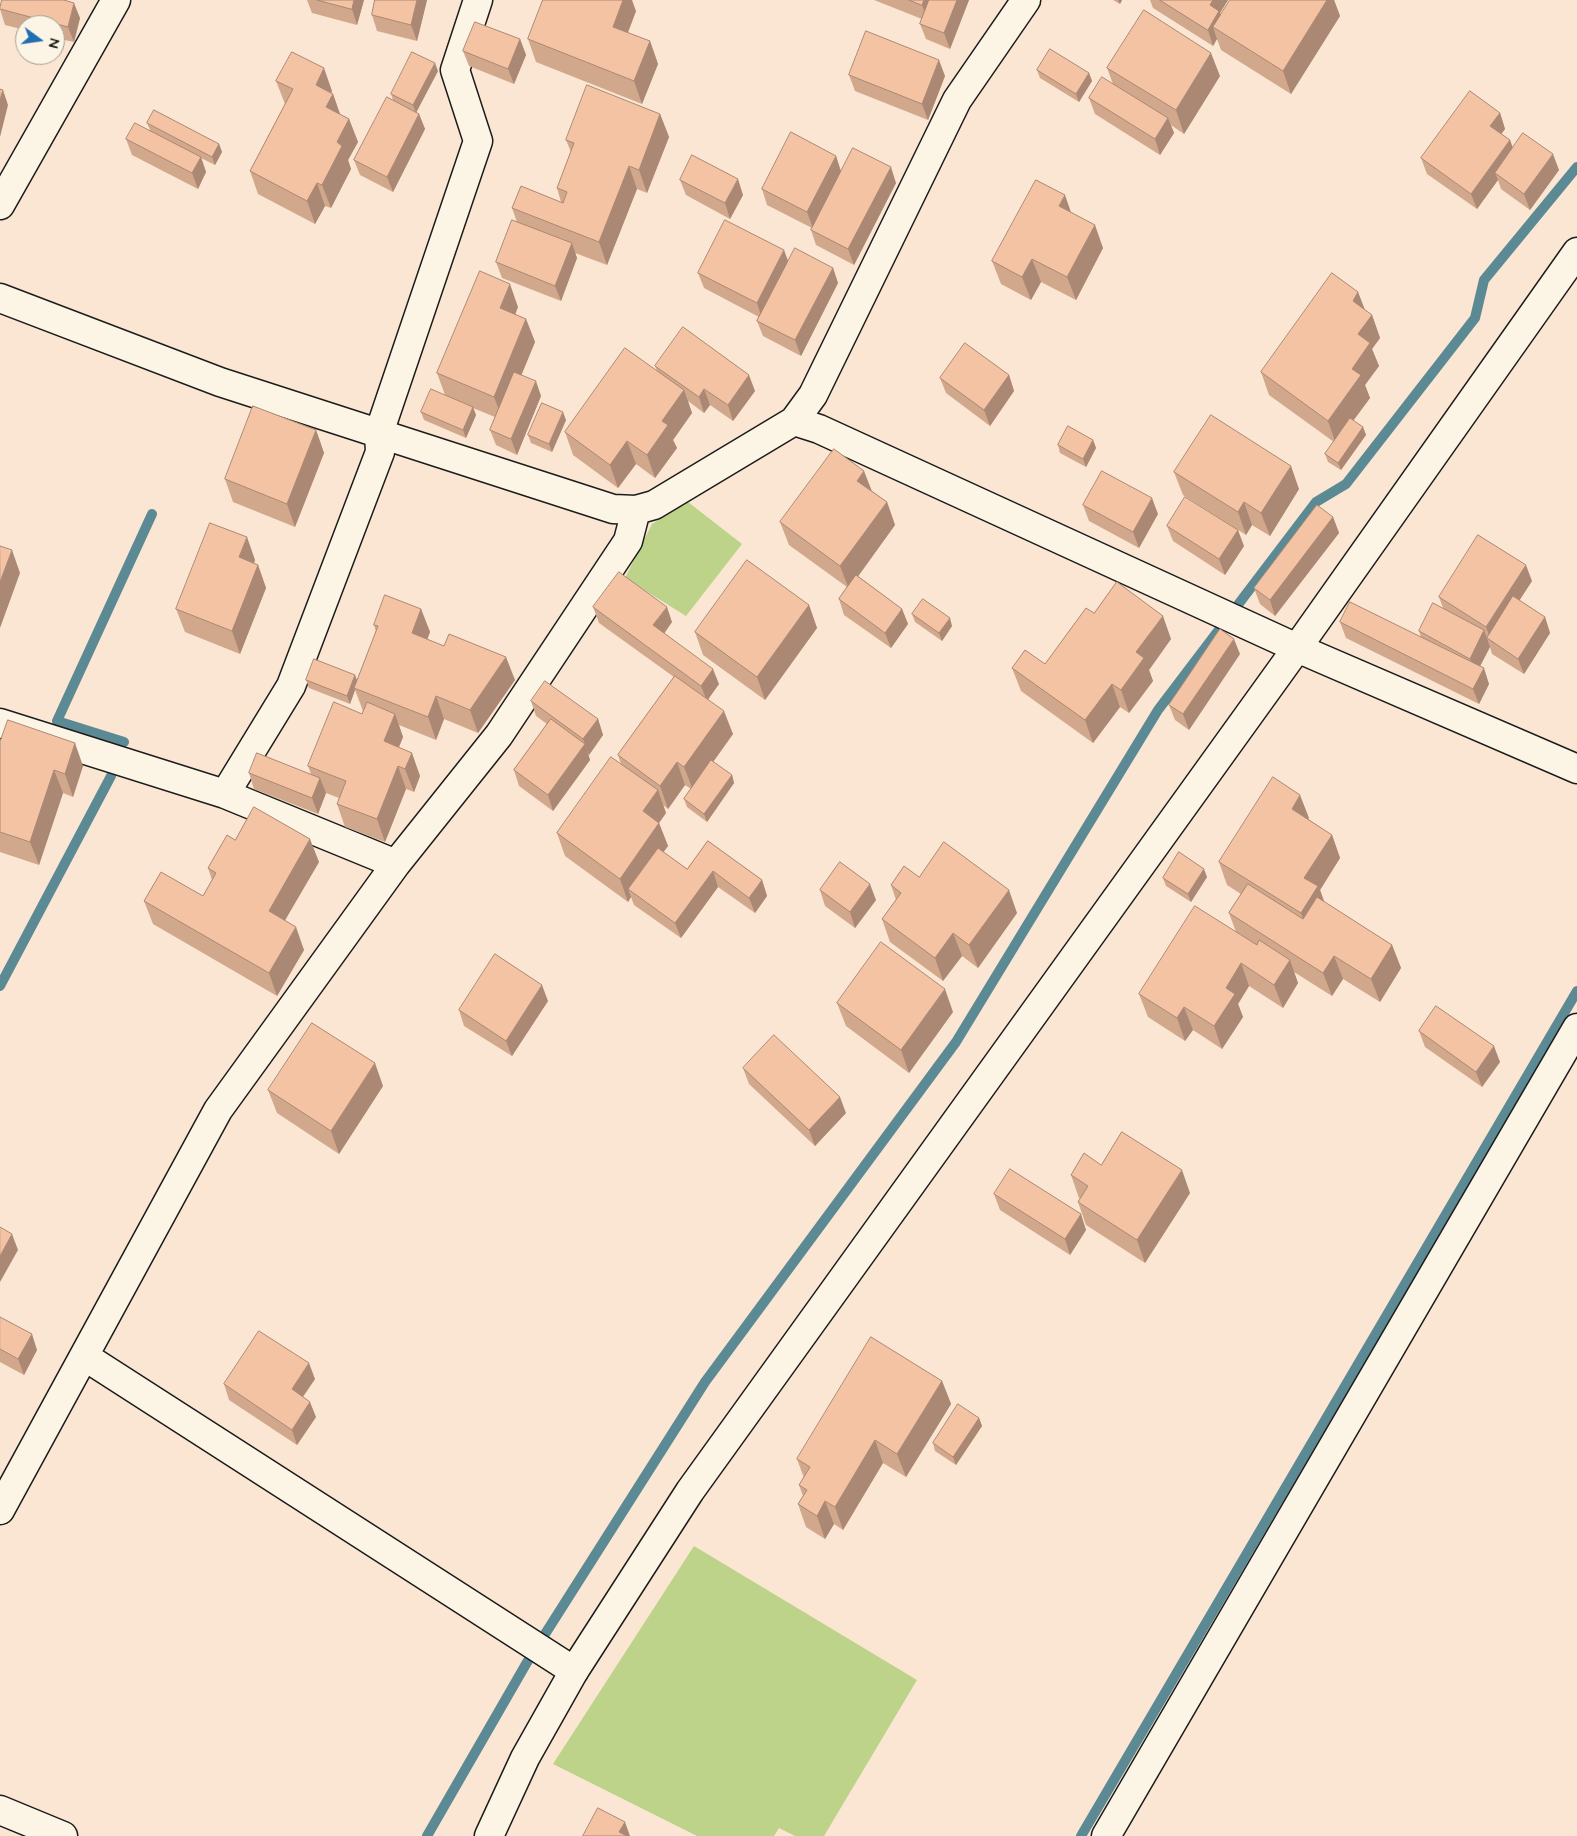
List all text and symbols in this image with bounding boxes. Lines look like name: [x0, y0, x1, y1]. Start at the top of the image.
north arrow: [15, 15, 65, 65]
text: N: [43, 37, 64, 50]

